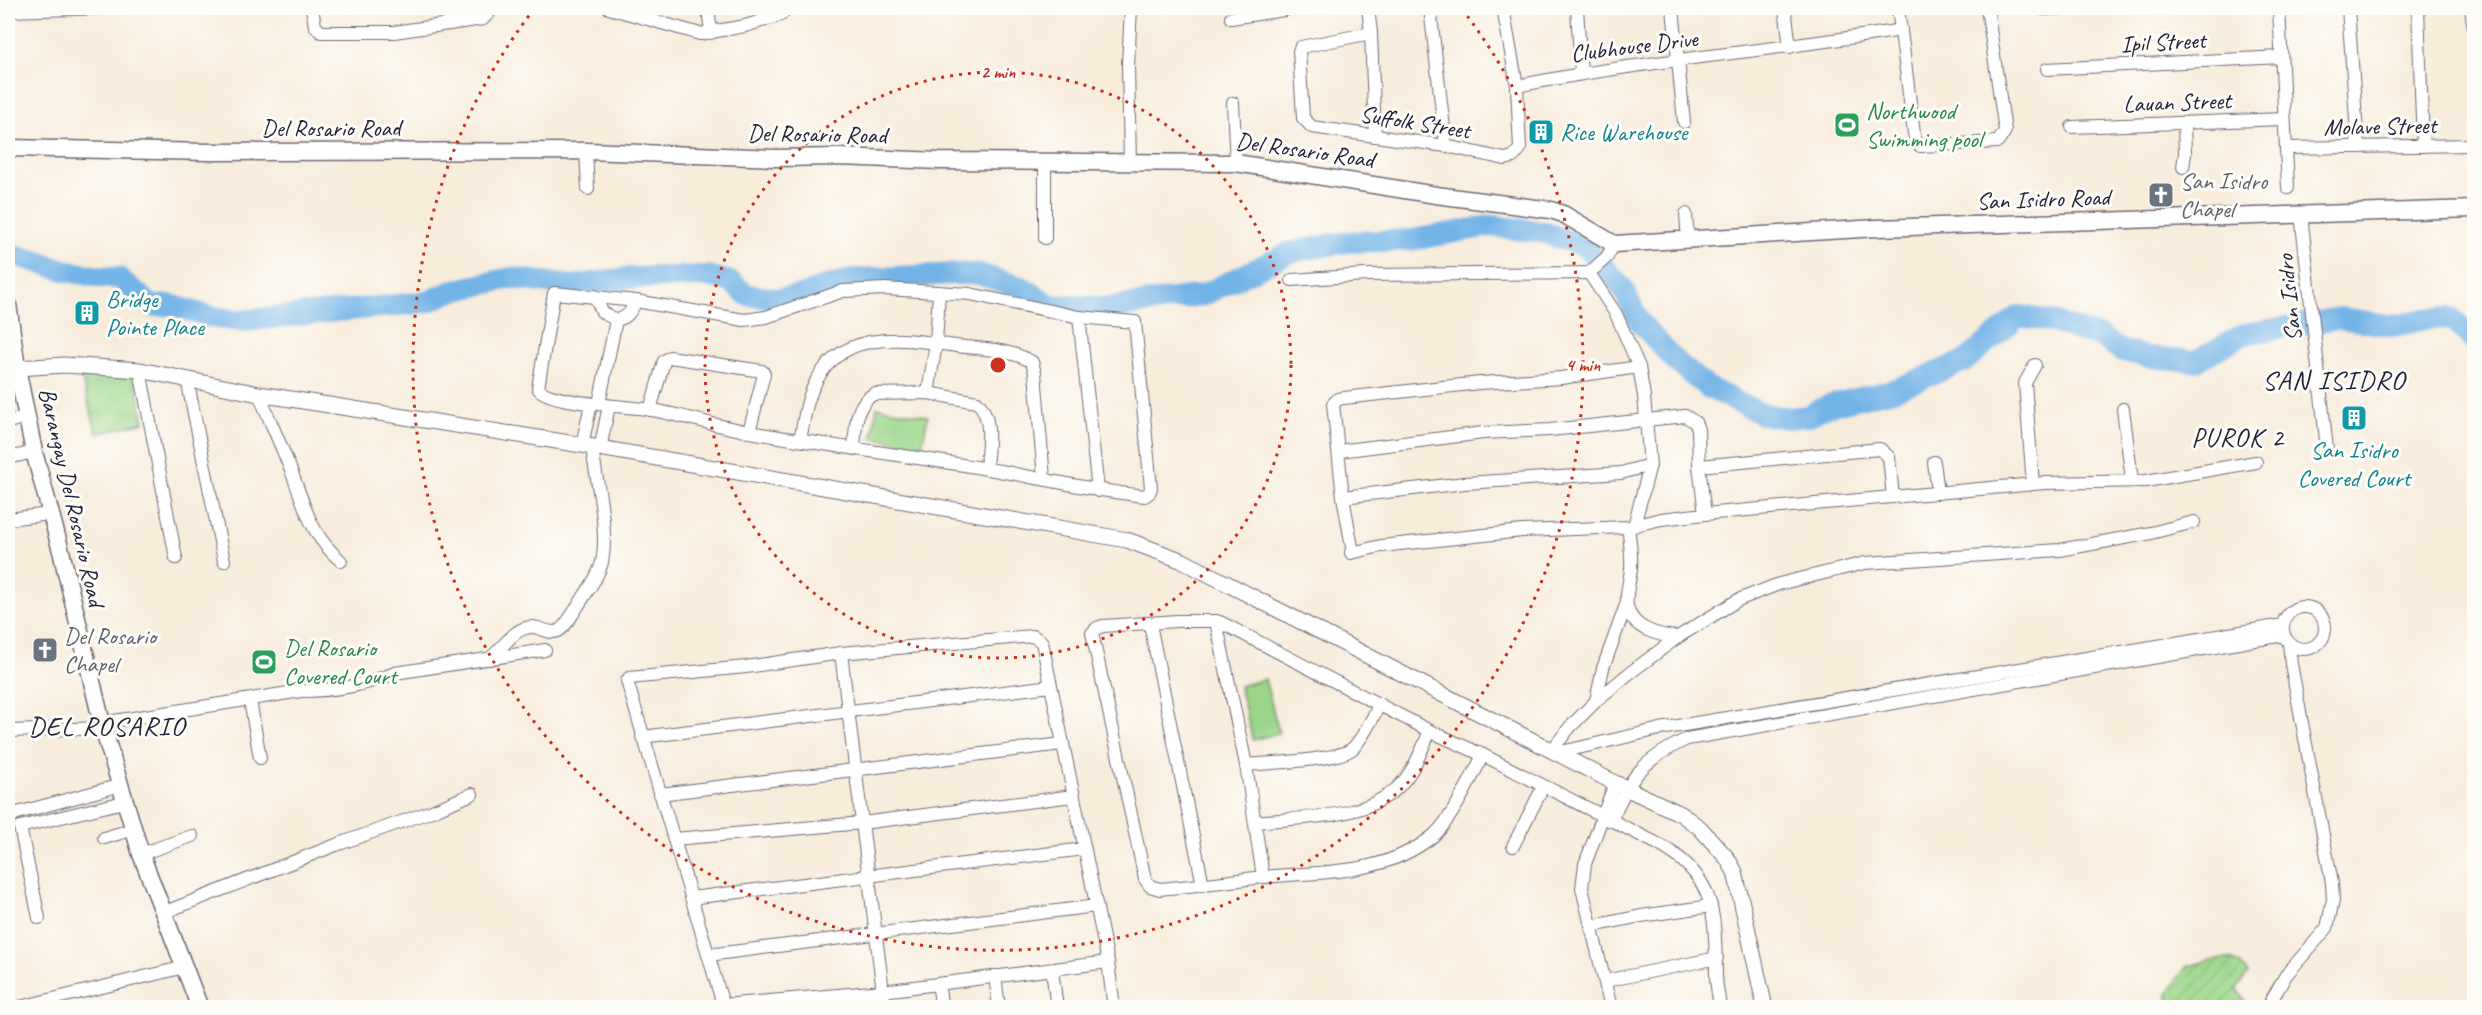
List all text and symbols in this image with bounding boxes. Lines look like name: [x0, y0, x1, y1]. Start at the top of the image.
street label: Clubhouse Drive: [1569, 23, 1701, 69]
street label: Ipil Street: [2120, 25, 2208, 59]
text: 2 min: [981, 61, 1016, 83]
street label: Lauan Street: [2123, 85, 2233, 119]
place label: Northwood Swimming pool: [1866, 96, 1986, 154]
street label: Suffolk Street: [1358, 99, 1474, 146]
sports icon: Northwood Swimming pool: [1832, 110, 1862, 140]
street label: Molave Street: [2323, 110, 2439, 142]
street label: Del Rosario Road: [262, 113, 404, 143]
building icon: Rice Warehouse: [1526, 117, 1556, 147]
place label: Rice Warehouse: [1560, 117, 1689, 147]
street label: Del Rosario Road: [747, 118, 890, 150]
street label: Del Rosario Road: [1234, 125, 1379, 175]
place label: San Isidro Chapel: [2180, 166, 2269, 224]
church icon: San Isidro Chapel: [2146, 180, 2176, 210]
street label: San Isidro Road: [1976, 182, 2114, 216]
street label: San Isidro: [2269, 251, 2308, 343]
place label: Bridge Pointe Place: [106, 284, 206, 342]
building icon: Bridge Pointe Place: [72, 298, 102, 328]
text: 4 min: [1566, 354, 1601, 376]
centre of rings: [988, 355, 1008, 375]
district label: SAN ISIDRO: [2262, 363, 2407, 397]
street label: Barangay Del Rosario Road: [32, 385, 113, 613]
building icon: San Isidro Covered Court: [2339, 403, 2369, 433]
district label: PUROK 2: [2192, 421, 2285, 454]
place label: San Isidro Covered Court: [2298, 435, 2412, 493]
place label: Del Rosario Chapel: [64, 621, 159, 679]
place label: Del Rosario Covered Court: [284, 633, 399, 691]
church icon: Del Rosario Chapel: [30, 635, 60, 665]
sports icon: Del Rosario Covered Court: [249, 647, 279, 677]
district label: DEL ROSARIO: [28, 709, 187, 743]

